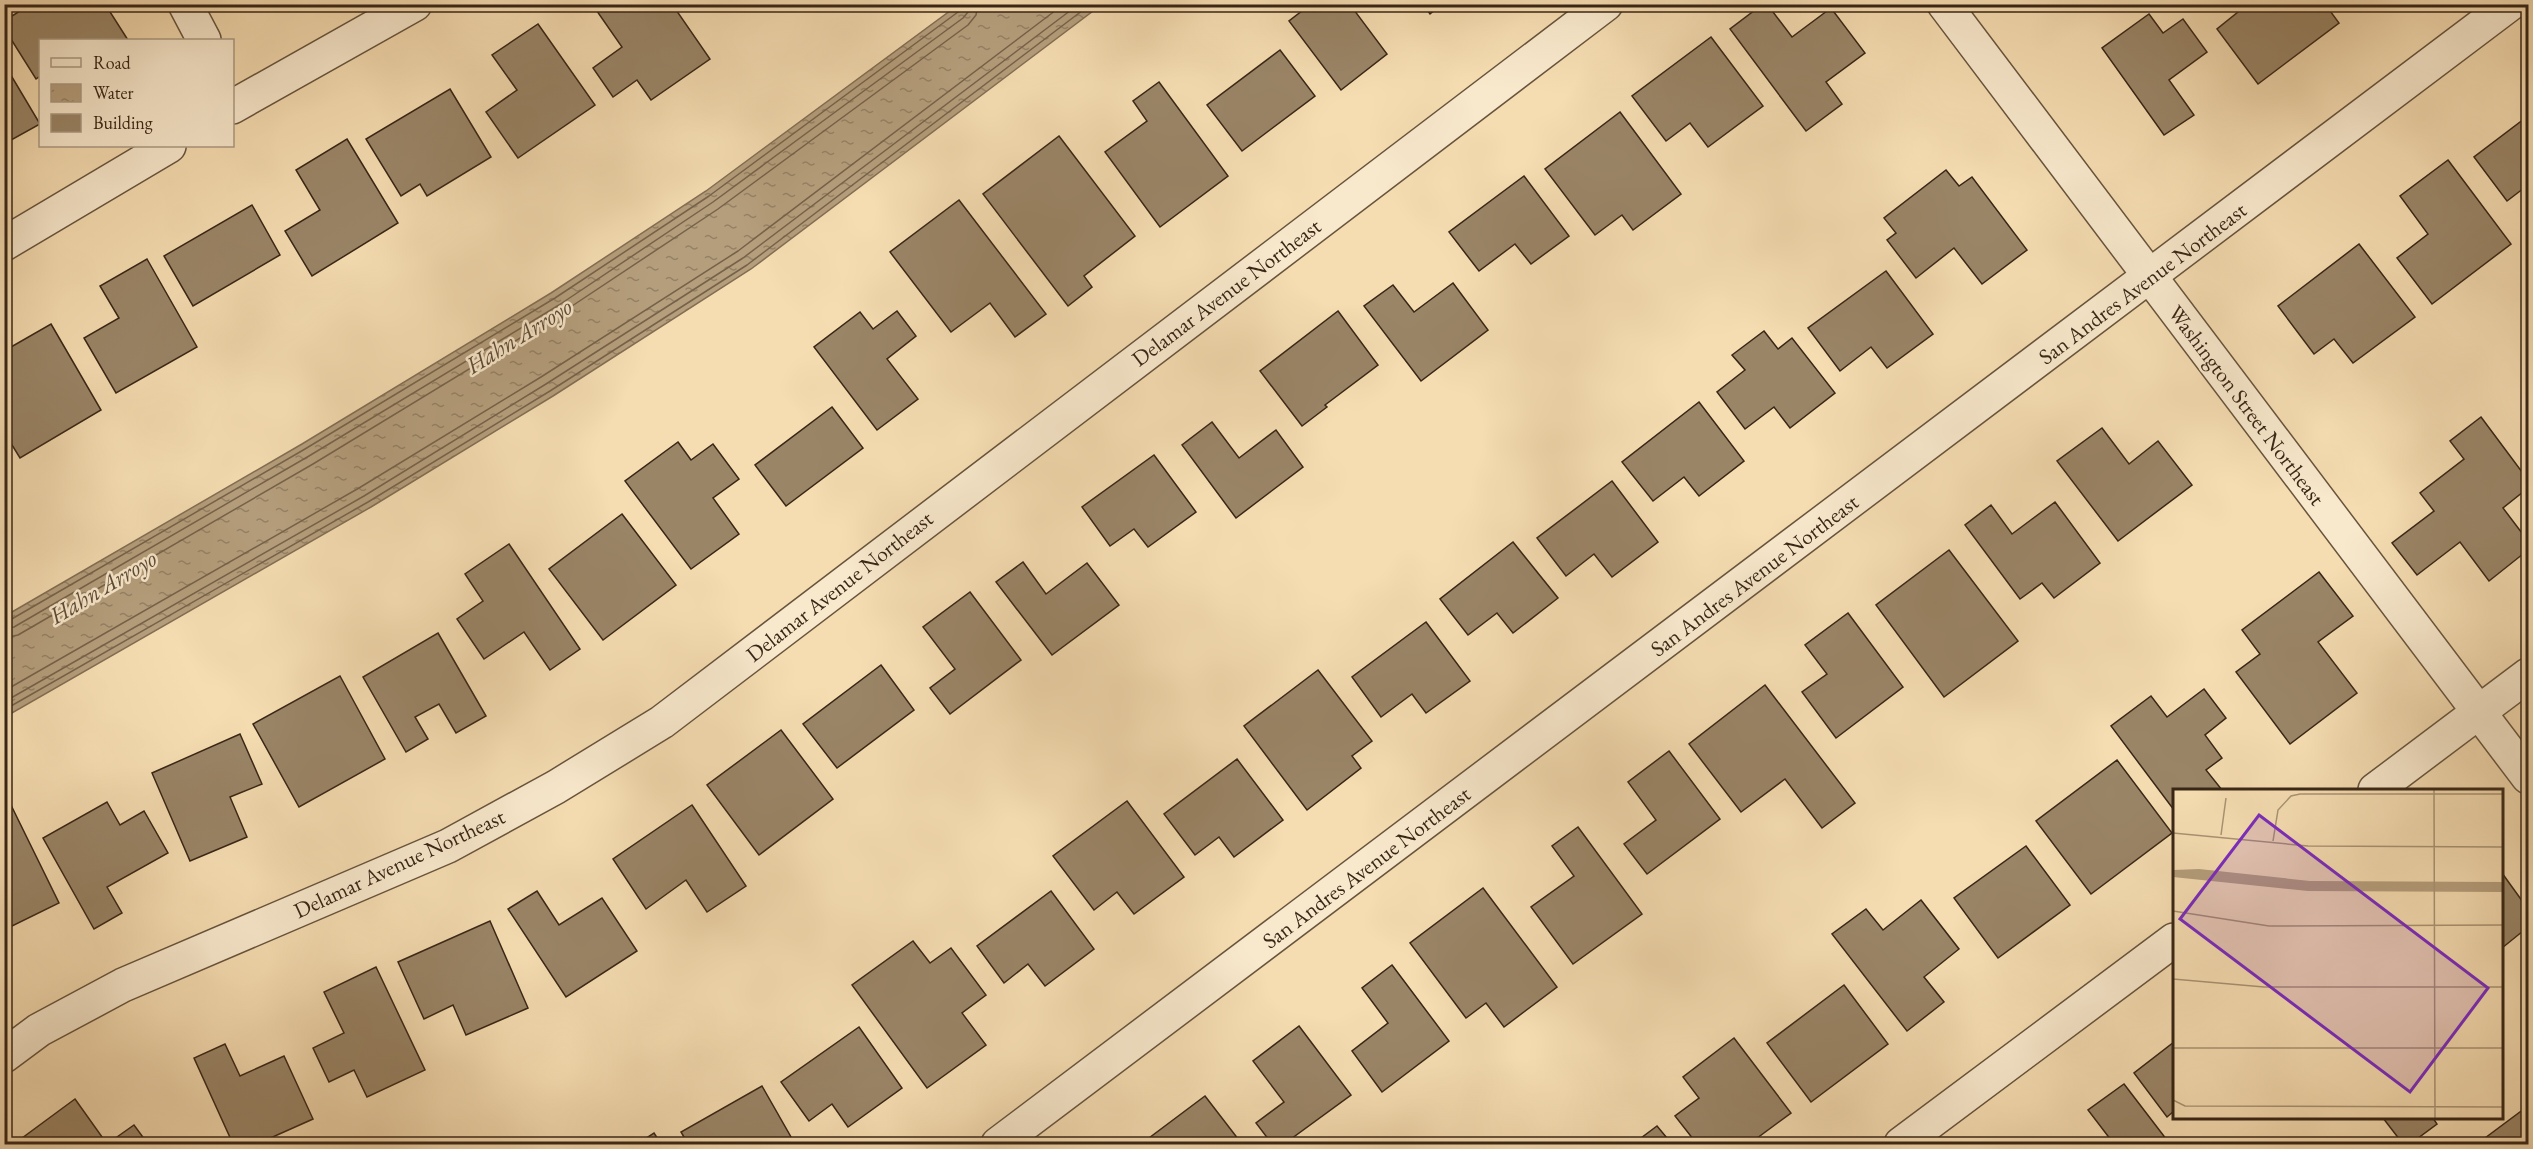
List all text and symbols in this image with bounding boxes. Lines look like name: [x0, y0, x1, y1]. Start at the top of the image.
legend: [39, 39, 234, 147]
text: Road: [93, 51, 132, 74]
text: Water: [93, 81, 134, 104]
text: Building: [93, 111, 153, 134]
street label: San Andres Avenue Northeast: [2032, 196, 2252, 371]
street label: Delamar Avenue Northeast: [1126, 212, 1327, 373]
water label: Hahn Arroyo: [459, 291, 578, 381]
street label: Washington Street Northeast: [2162, 299, 2332, 511]
street label: San Andres Avenue Northeast: [1644, 488, 1864, 663]
street label: Delamar Avenue Northeast: [740, 504, 939, 669]
water label: Hahn Arroyo: [42, 542, 162, 631]
street label: San Andres Avenue Northeast: [1256, 780, 1476, 955]
inset map: [2173, 789, 2503, 1119]
street label: Delamar Avenue Northeast: [289, 802, 510, 925]

